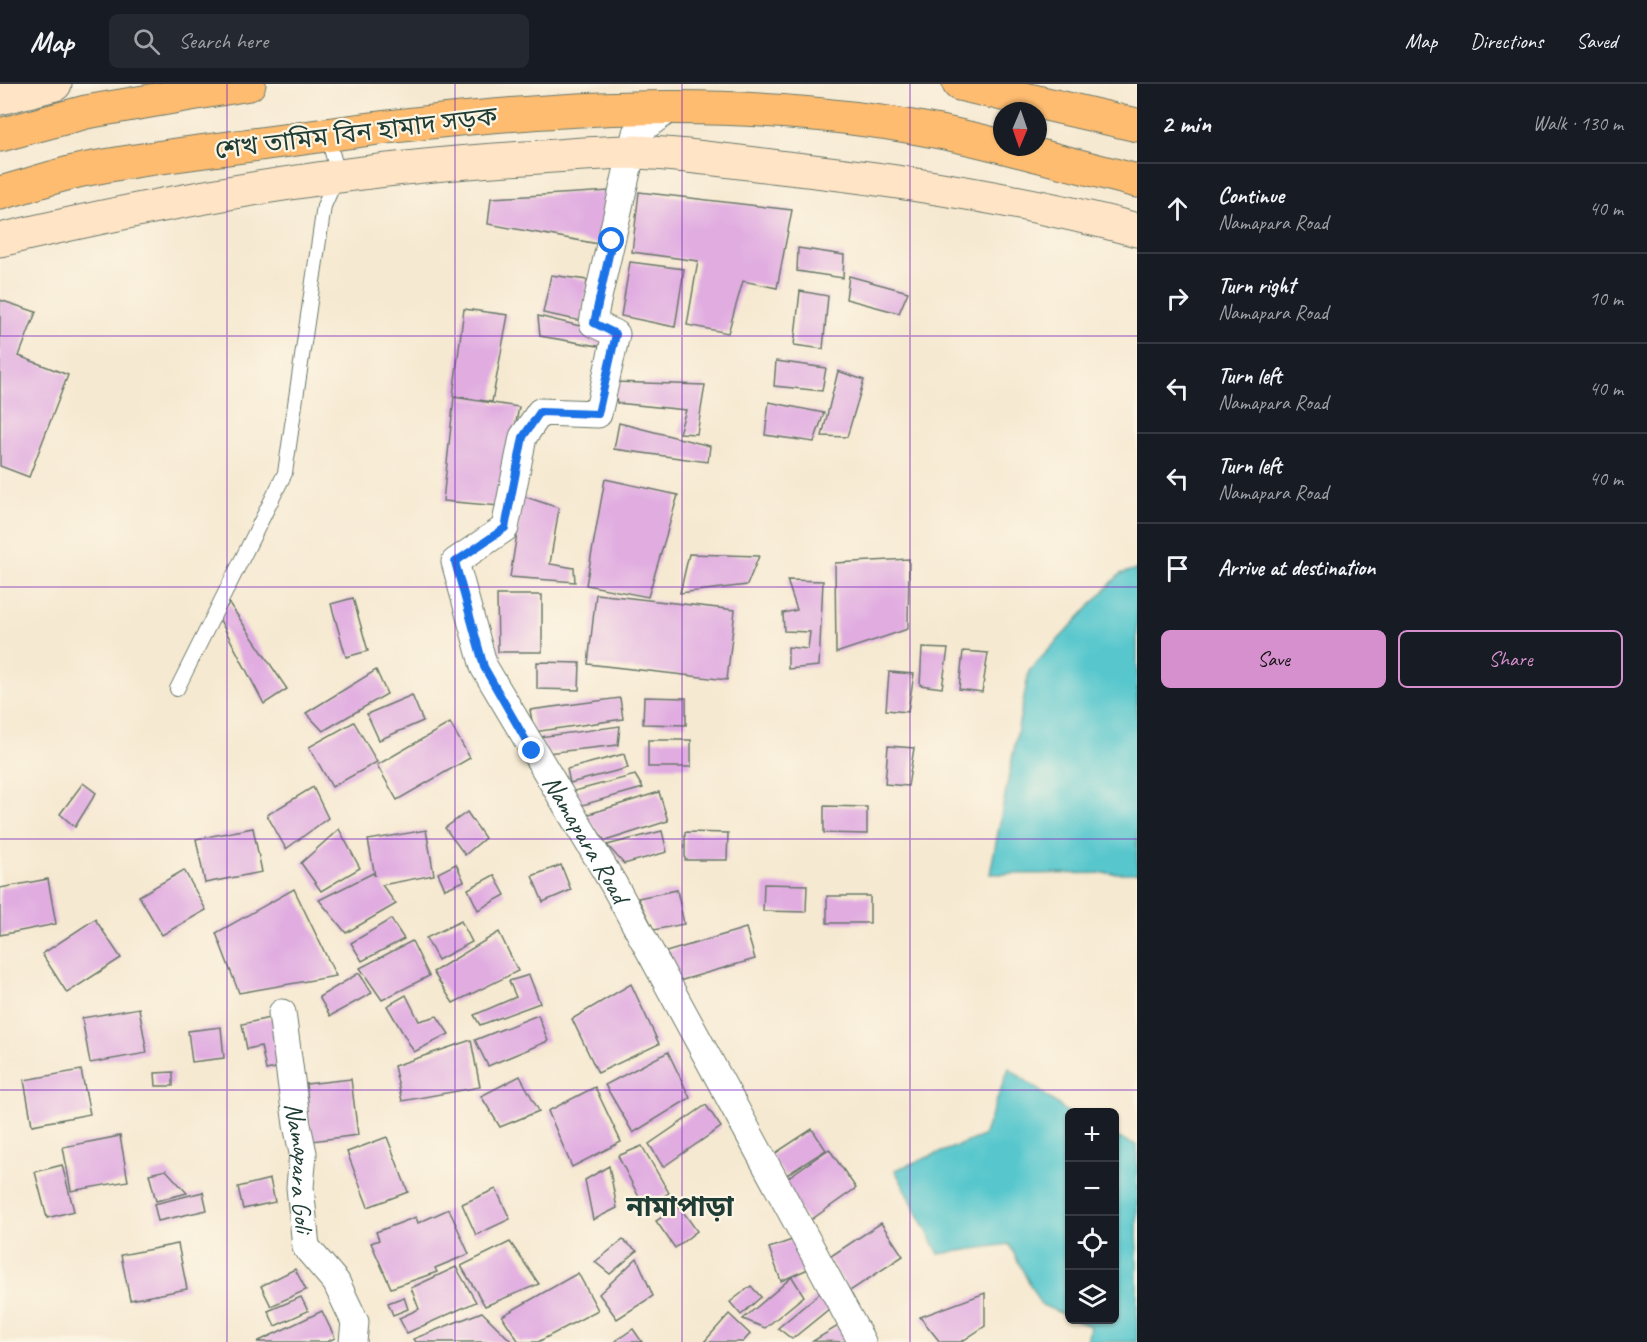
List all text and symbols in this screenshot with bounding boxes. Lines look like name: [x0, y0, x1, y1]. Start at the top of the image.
search box: [109, 14, 529, 68]
text: Map: [30, 24, 73, 59]
icon: search: [130, 25, 163, 58]
text: Search here: [178, 27, 268, 55]
text: Map: [1405, 28, 1437, 54]
text: Directions: [1470, 28, 1543, 54]
text: Saved: [1576, 28, 1617, 54]
street label: শেখ তামিম বিন হামাদ সড়ক: [213, 99, 500, 167]
north arrow: [993, 102, 1047, 156]
text: 2 min: [1161, 107, 1211, 140]
text: Walk · 130 m: [1533, 111, 1623, 136]
text: Continue: [1218, 182, 1284, 210]
icon: ahead: [1161, 192, 1194, 225]
text: 40 m: [1589, 196, 1623, 221]
text: Namapara Road: [1218, 210, 1328, 235]
route start: [598, 227, 624, 253]
text: Turn right: [1218, 272, 1295, 300]
icon: right: [1161, 282, 1194, 315]
text: 10 m: [1589, 286, 1623, 311]
text: Namapara Road: [1218, 300, 1328, 325]
text: Turn left: [1218, 362, 1282, 390]
icon: left: [1161, 372, 1194, 405]
text: 40 m: [1589, 376, 1623, 401]
text: Namapara Road: [1218, 390, 1328, 415]
text: Turn left: [1218, 452, 1282, 480]
icon: left: [1161, 462, 1194, 495]
text: 40 m: [1589, 466, 1623, 491]
text: Namapara Road: [1218, 480, 1328, 505]
icon: arrive: [1161, 552, 1194, 585]
text: Arrive at destination: [1218, 554, 1375, 582]
button: Save: [1161, 630, 1386, 688]
button: Share: [1398, 630, 1623, 688]
route end: [518, 737, 544, 763]
street label: Namapara Road: [535, 769, 639, 912]
street label: Namapara Goli: [278, 1101, 321, 1237]
map controls: [1065, 1108, 1119, 1324]
button: +: [1065, 1108, 1119, 1162]
button: −: [1065, 1162, 1119, 1216]
district label: নামাপাড়া: [625, 1189, 735, 1224]
button: locate: [1065, 1216, 1119, 1270]
button: layers: [1065, 1270, 1119, 1324]

